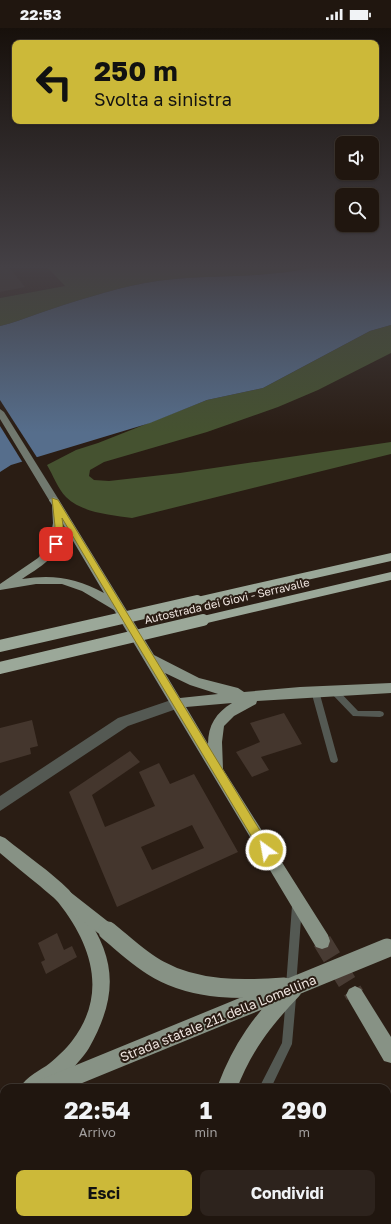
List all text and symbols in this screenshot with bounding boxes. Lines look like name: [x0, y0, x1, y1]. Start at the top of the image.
text: 22:53: [20, 5, 61, 23]
text: 250 m: [94, 54, 178, 87]
icon: left: [28, 56, 80, 108]
text: Svolta a sinistra: [94, 88, 232, 110]
map controls: [335, 136, 379, 232]
button: sound: [335, 136, 379, 180]
button: search: [335, 188, 379, 232]
pin: [39, 527, 73, 561]
icon: arrive: [45, 533, 67, 555]
street label: Autostrada dei Giovi - Serravalle: [143, 575, 311, 626]
position arrow: [245, 829, 287, 871]
street label: Strada statale 211 della Lomellina: [118, 971, 318, 1065]
text: 22:54: [64, 1095, 131, 1124]
text: 1: [200, 1095, 212, 1124]
text: 290: [282, 1095, 327, 1124]
text: Arrivo: [79, 1124, 116, 1140]
text: min: [195, 1124, 218, 1140]
text: m: [298, 1124, 310, 1140]
button: Esci: [16, 1170, 192, 1216]
button: Condividi: [200, 1170, 375, 1216]

